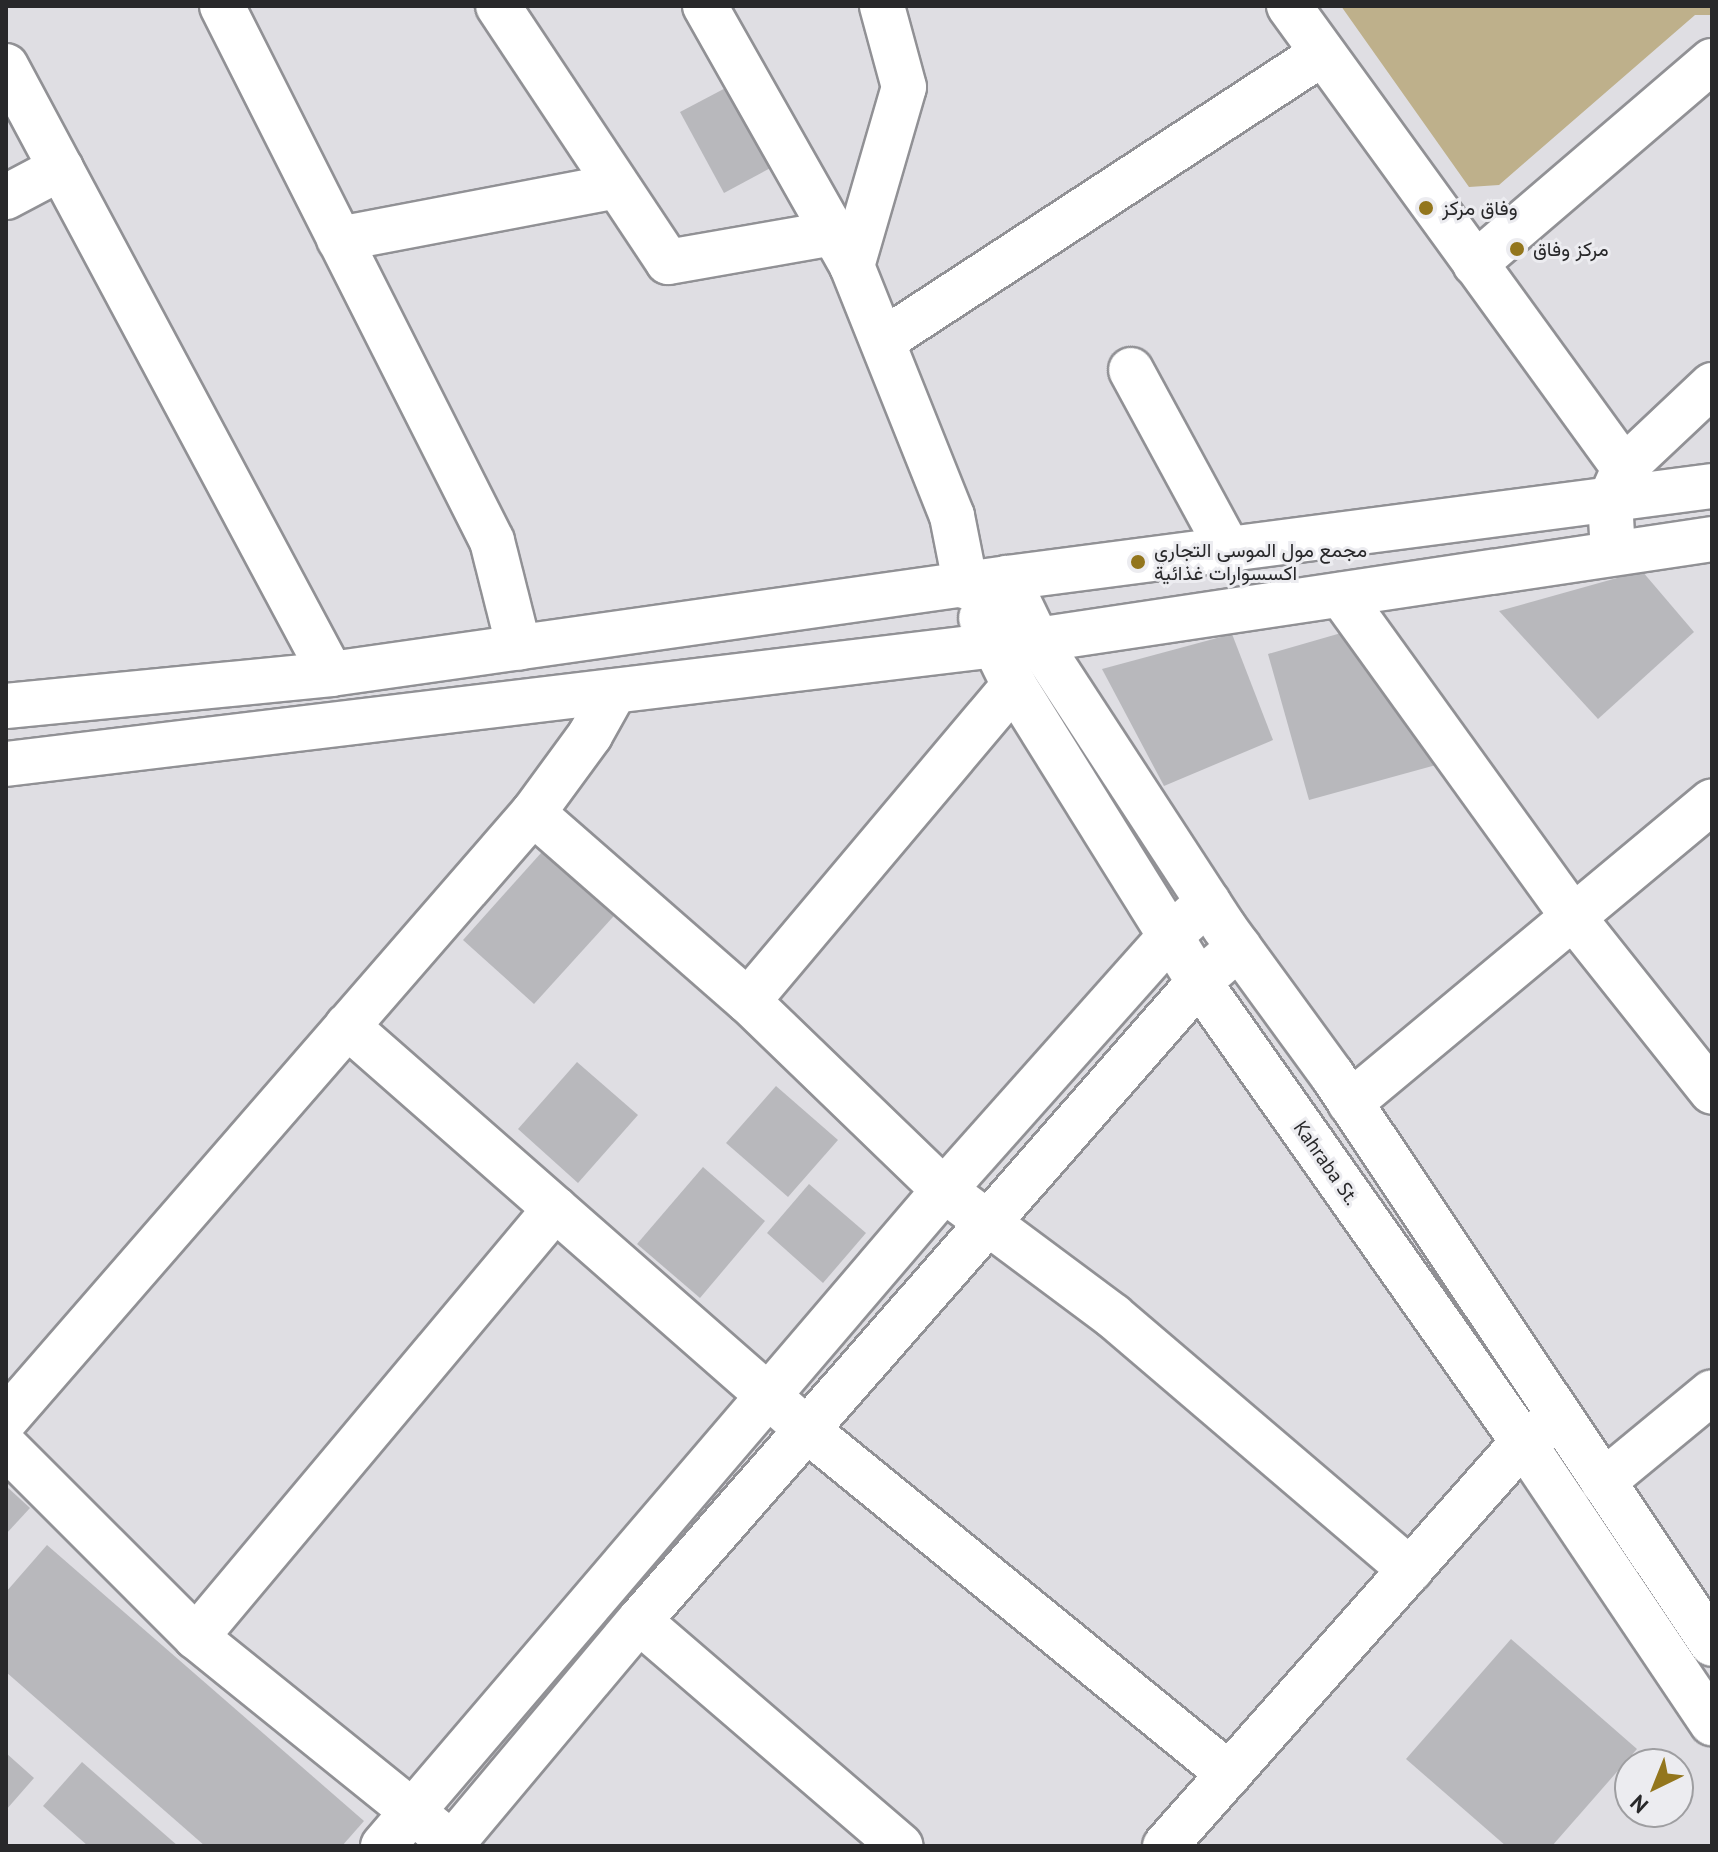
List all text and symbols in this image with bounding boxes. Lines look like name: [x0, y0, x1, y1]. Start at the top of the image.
place label: وفاق مركز: [1442, 196, 1518, 220]
marker: وفاق مركز: [1417, 199, 1435, 217]
place label: مركز وفاق: [1533, 237, 1609, 261]
marker: مركز وفاق: [1508, 240, 1526, 258]
place label: مجمع مول الموسى التجاري اكسسوارات غذائية: [1154, 538, 1367, 585]
marker: مجمع مول الموسى التجاري اكسسوارات غذائية: [1129, 553, 1147, 571]
street label: Kahraba St.: [1288, 1116, 1364, 1210]
north arrow: [1614, 1748, 1694, 1828]
text: N: [1624, 1789, 1654, 1819]

